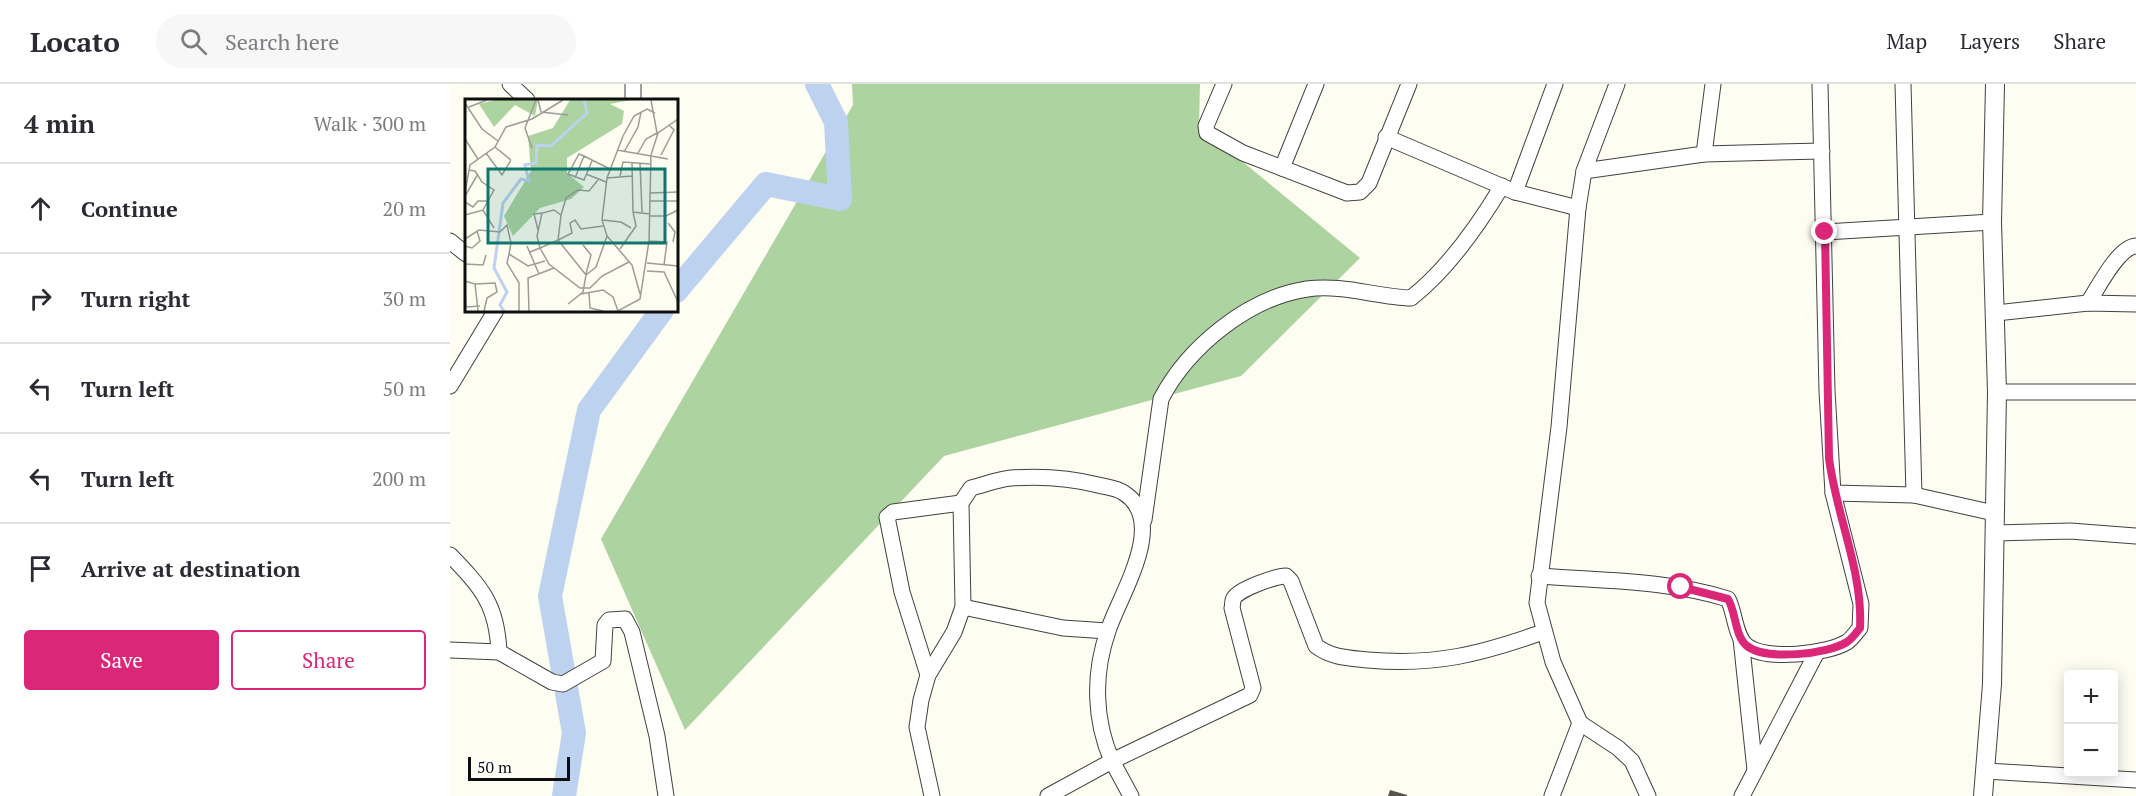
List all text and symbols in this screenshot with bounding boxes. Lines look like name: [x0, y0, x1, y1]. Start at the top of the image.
search box: [156, 14, 576, 68]
text: Locato: [30, 23, 120, 60]
icon: search: [177, 25, 210, 58]
text: Search here: [225, 27, 339, 56]
text: Map: [1886, 27, 1927, 55]
text: Layers: [1960, 27, 2020, 55]
text: Share: [2053, 27, 2106, 55]
inset map: [465, 99, 678, 312]
text: 4 min: [24, 106, 95, 140]
text: Walk · 300 m: [314, 110, 426, 137]
icon: ahead: [24, 192, 57, 225]
text: Continue: [81, 194, 178, 223]
text: 20 m: [383, 195, 426, 222]
route end: [1811, 218, 1837, 244]
icon: right: [24, 282, 57, 315]
text: Turn right: [81, 284, 190, 313]
text: 30 m: [383, 285, 426, 312]
icon: left: [24, 372, 57, 405]
text: Turn left: [81, 374, 174, 403]
text: 50 m: [383, 375, 426, 402]
icon: left: [24, 462, 57, 495]
text: Turn left: [81, 464, 174, 493]
text: 200 m: [372, 465, 426, 492]
icon: arrive: [24, 552, 57, 585]
text: Arrive at destination: [81, 554, 300, 583]
route start: [1667, 573, 1693, 599]
button: Save: [24, 630, 219, 690]
button: Share: [231, 630, 426, 690]
map controls: [2064, 670, 2118, 778]
button: +: [2064, 670, 2118, 724]
button: −: [2064, 724, 2118, 778]
scale bar: [468, 754, 570, 782]
text: 50 m: [477, 756, 512, 778]

